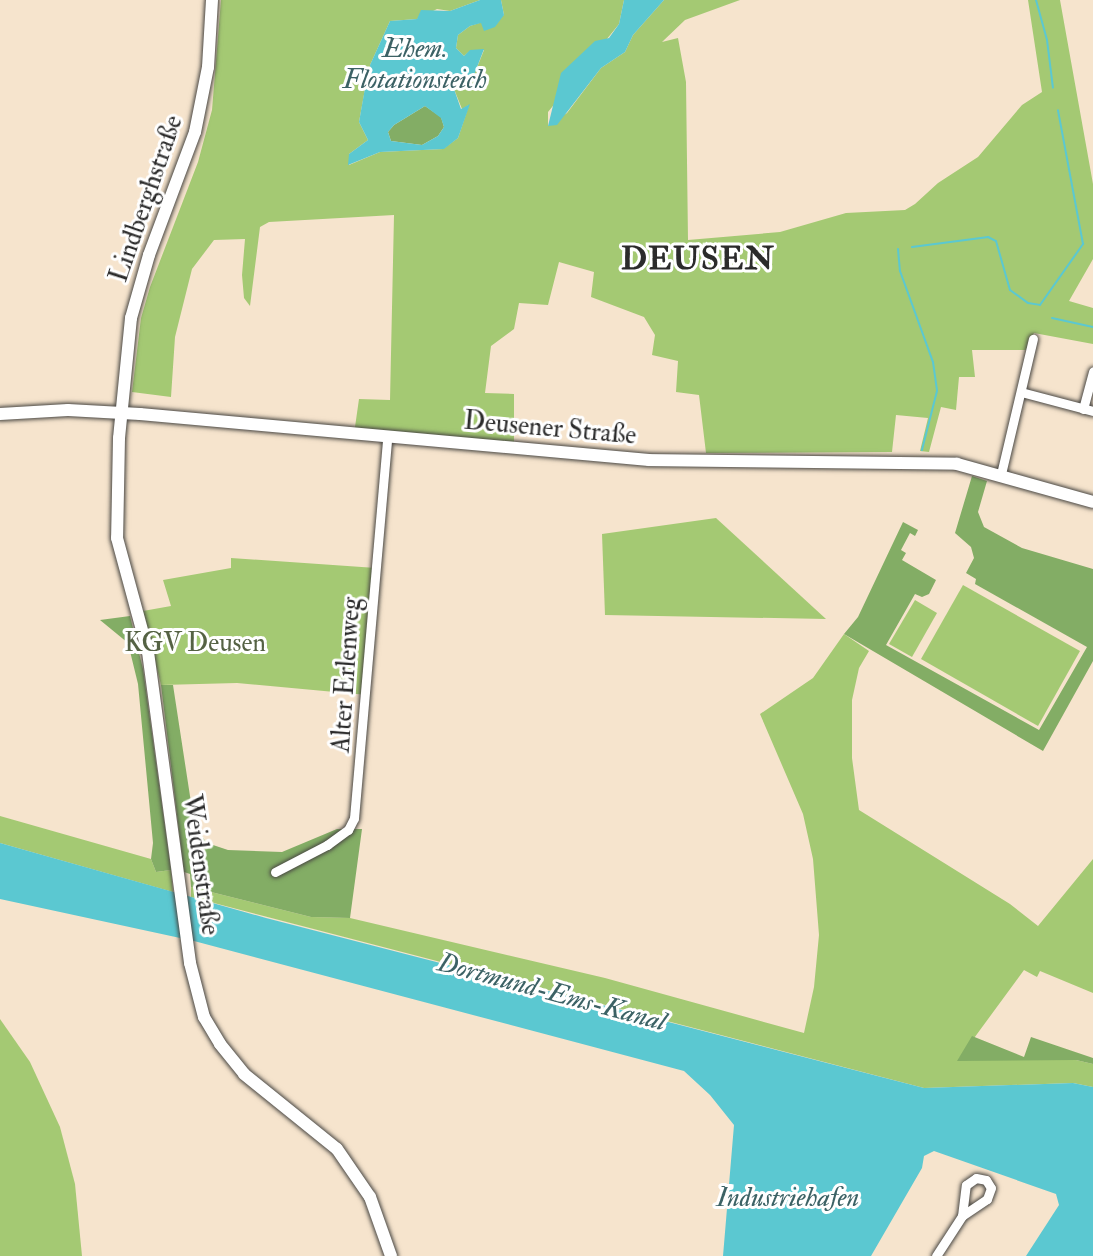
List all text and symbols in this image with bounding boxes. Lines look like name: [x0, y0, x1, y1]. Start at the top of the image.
water label: Ehem. Flotationsteich: [343, 32, 487, 95]
street label: Lindberghstraße: [104, 112, 190, 286]
district label: DEUSEN: [621, 240, 775, 278]
street label: Deusener Straße: [463, 406, 637, 452]
street label: Alter Erlenweg: [326, 596, 368, 754]
park label: KGV Deusen: [124, 628, 266, 660]
street label: Weidenstraße: [175, 793, 225, 937]
water label: Dortmund-Ems-Kanal: [434, 946, 670, 1038]
water label: Industriehafen: [717, 1182, 859, 1214]

